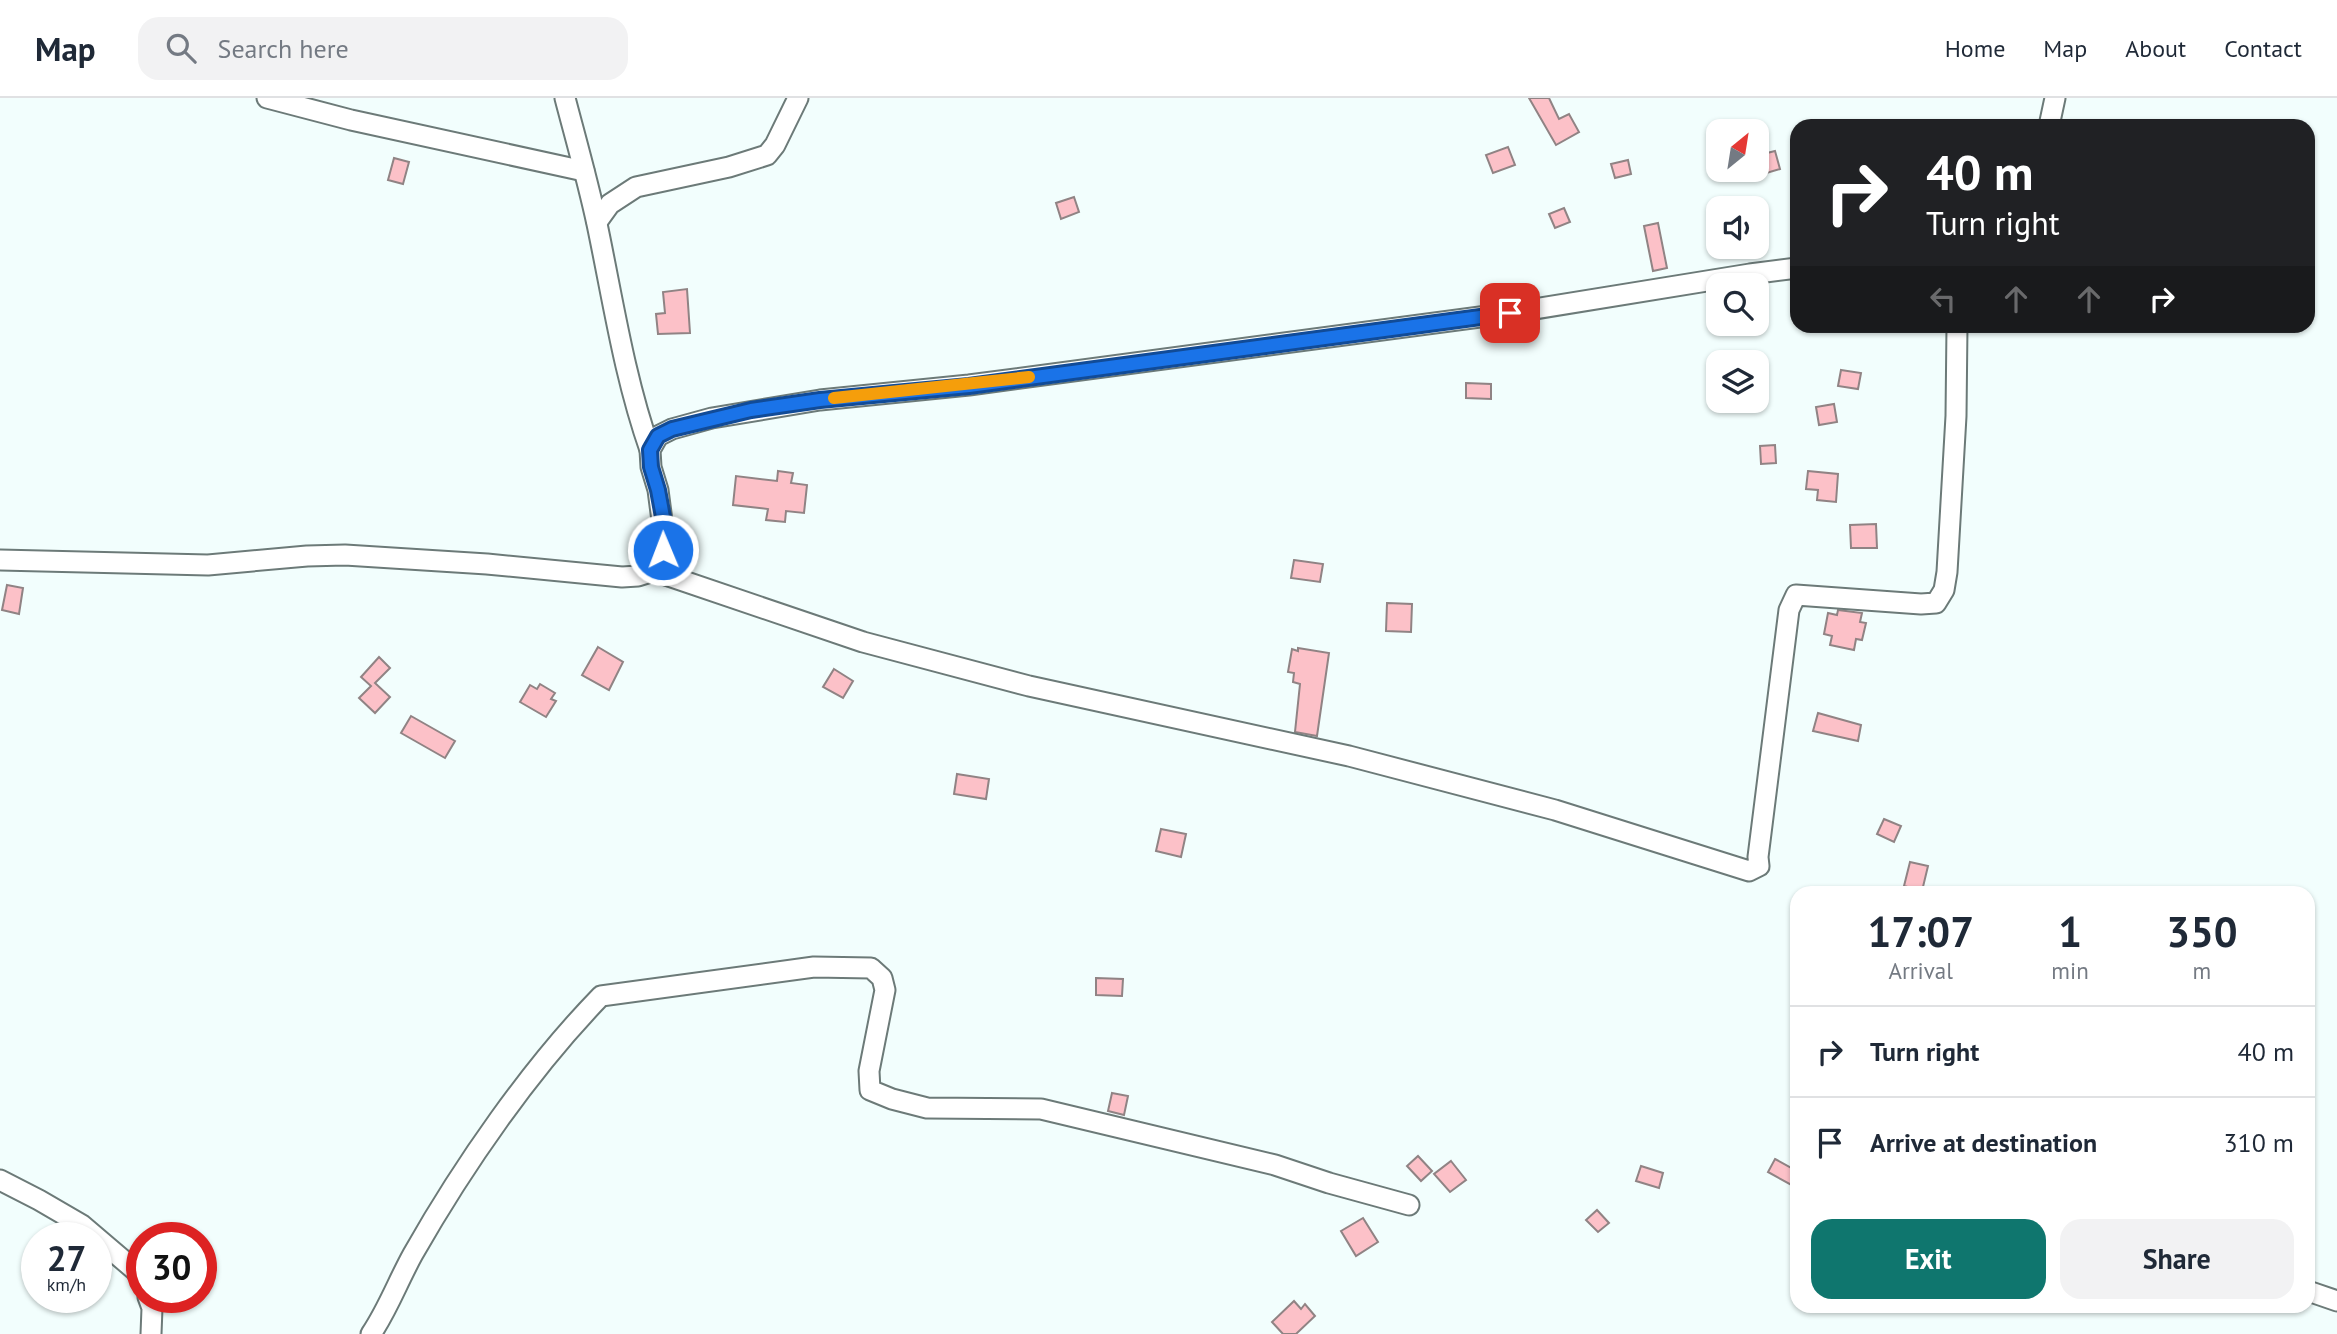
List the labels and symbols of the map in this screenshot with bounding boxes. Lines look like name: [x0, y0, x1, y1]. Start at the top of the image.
north arrow: [1706, 119, 1769, 182]
pin: [1480, 283, 1540, 343]
position arrow: [626, 513, 700, 587]
speed limit sign: 30: [126, 1222, 217, 1313]

